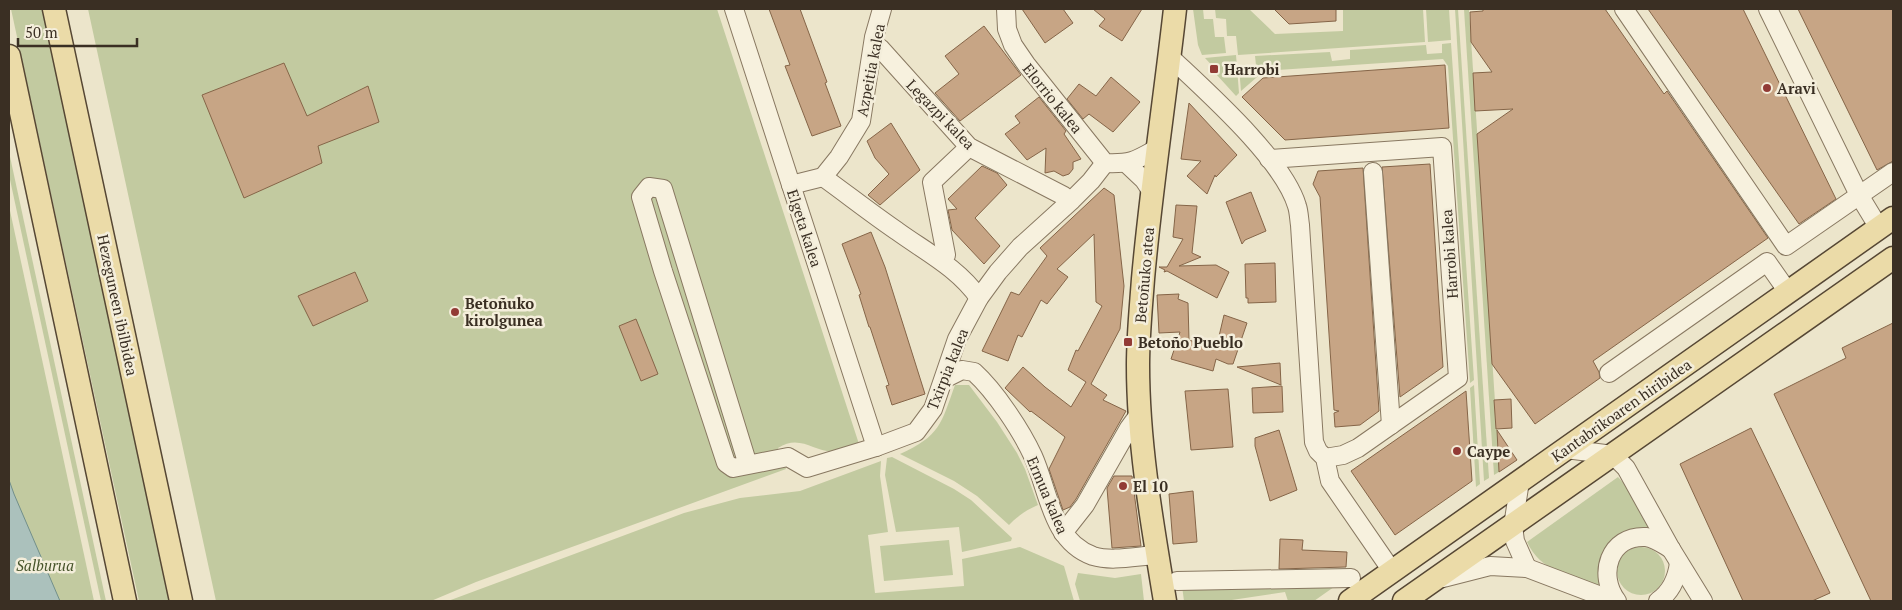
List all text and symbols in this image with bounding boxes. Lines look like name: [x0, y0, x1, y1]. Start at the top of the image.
scale bar: [18, 15, 136, 47]
street label: Azpeitia kalea: [851, 21, 889, 118]
text: 50 m: [25, 22, 58, 42]
street label: Elorrio kalea: [1019, 59, 1088, 137]
place label: Harrobi: [1224, 59, 1280, 79]
marker: Harrobi: [1208, 63, 1220, 75]
street label: Legazpi kalea: [902, 75, 980, 154]
place label: Aravi: [1777, 78, 1816, 98]
marker: Aravi: [1761, 82, 1773, 94]
street label: Elgeta kalea: [783, 187, 827, 270]
street label: Harrobi kalea: [1436, 208, 1462, 299]
street label: Betoñuko atea: [1130, 226, 1158, 324]
street label: Hezeguneen ibilbidea: [93, 233, 143, 378]
place label: Betoñuko kirolgunea: [465, 293, 544, 330]
marker: Betoñuko kirolgunea: [449, 306, 461, 318]
street label: Txirpia kalea: [922, 325, 973, 413]
place label: Betoño Pueblo: [1138, 332, 1243, 352]
marker: Betoño Pueblo: [1122, 336, 1134, 348]
street label: Kantabrikoaren hiribidea: [1547, 354, 1695, 466]
place label: Caype: [1467, 441, 1510, 461]
marker: Caype: [1451, 445, 1463, 457]
street label: Ermua kalea: [1023, 453, 1073, 537]
place label: El 10: [1133, 476, 1169, 496]
marker: El 10: [1117, 480, 1129, 492]
park label: Salburua: [16, 555, 74, 575]

